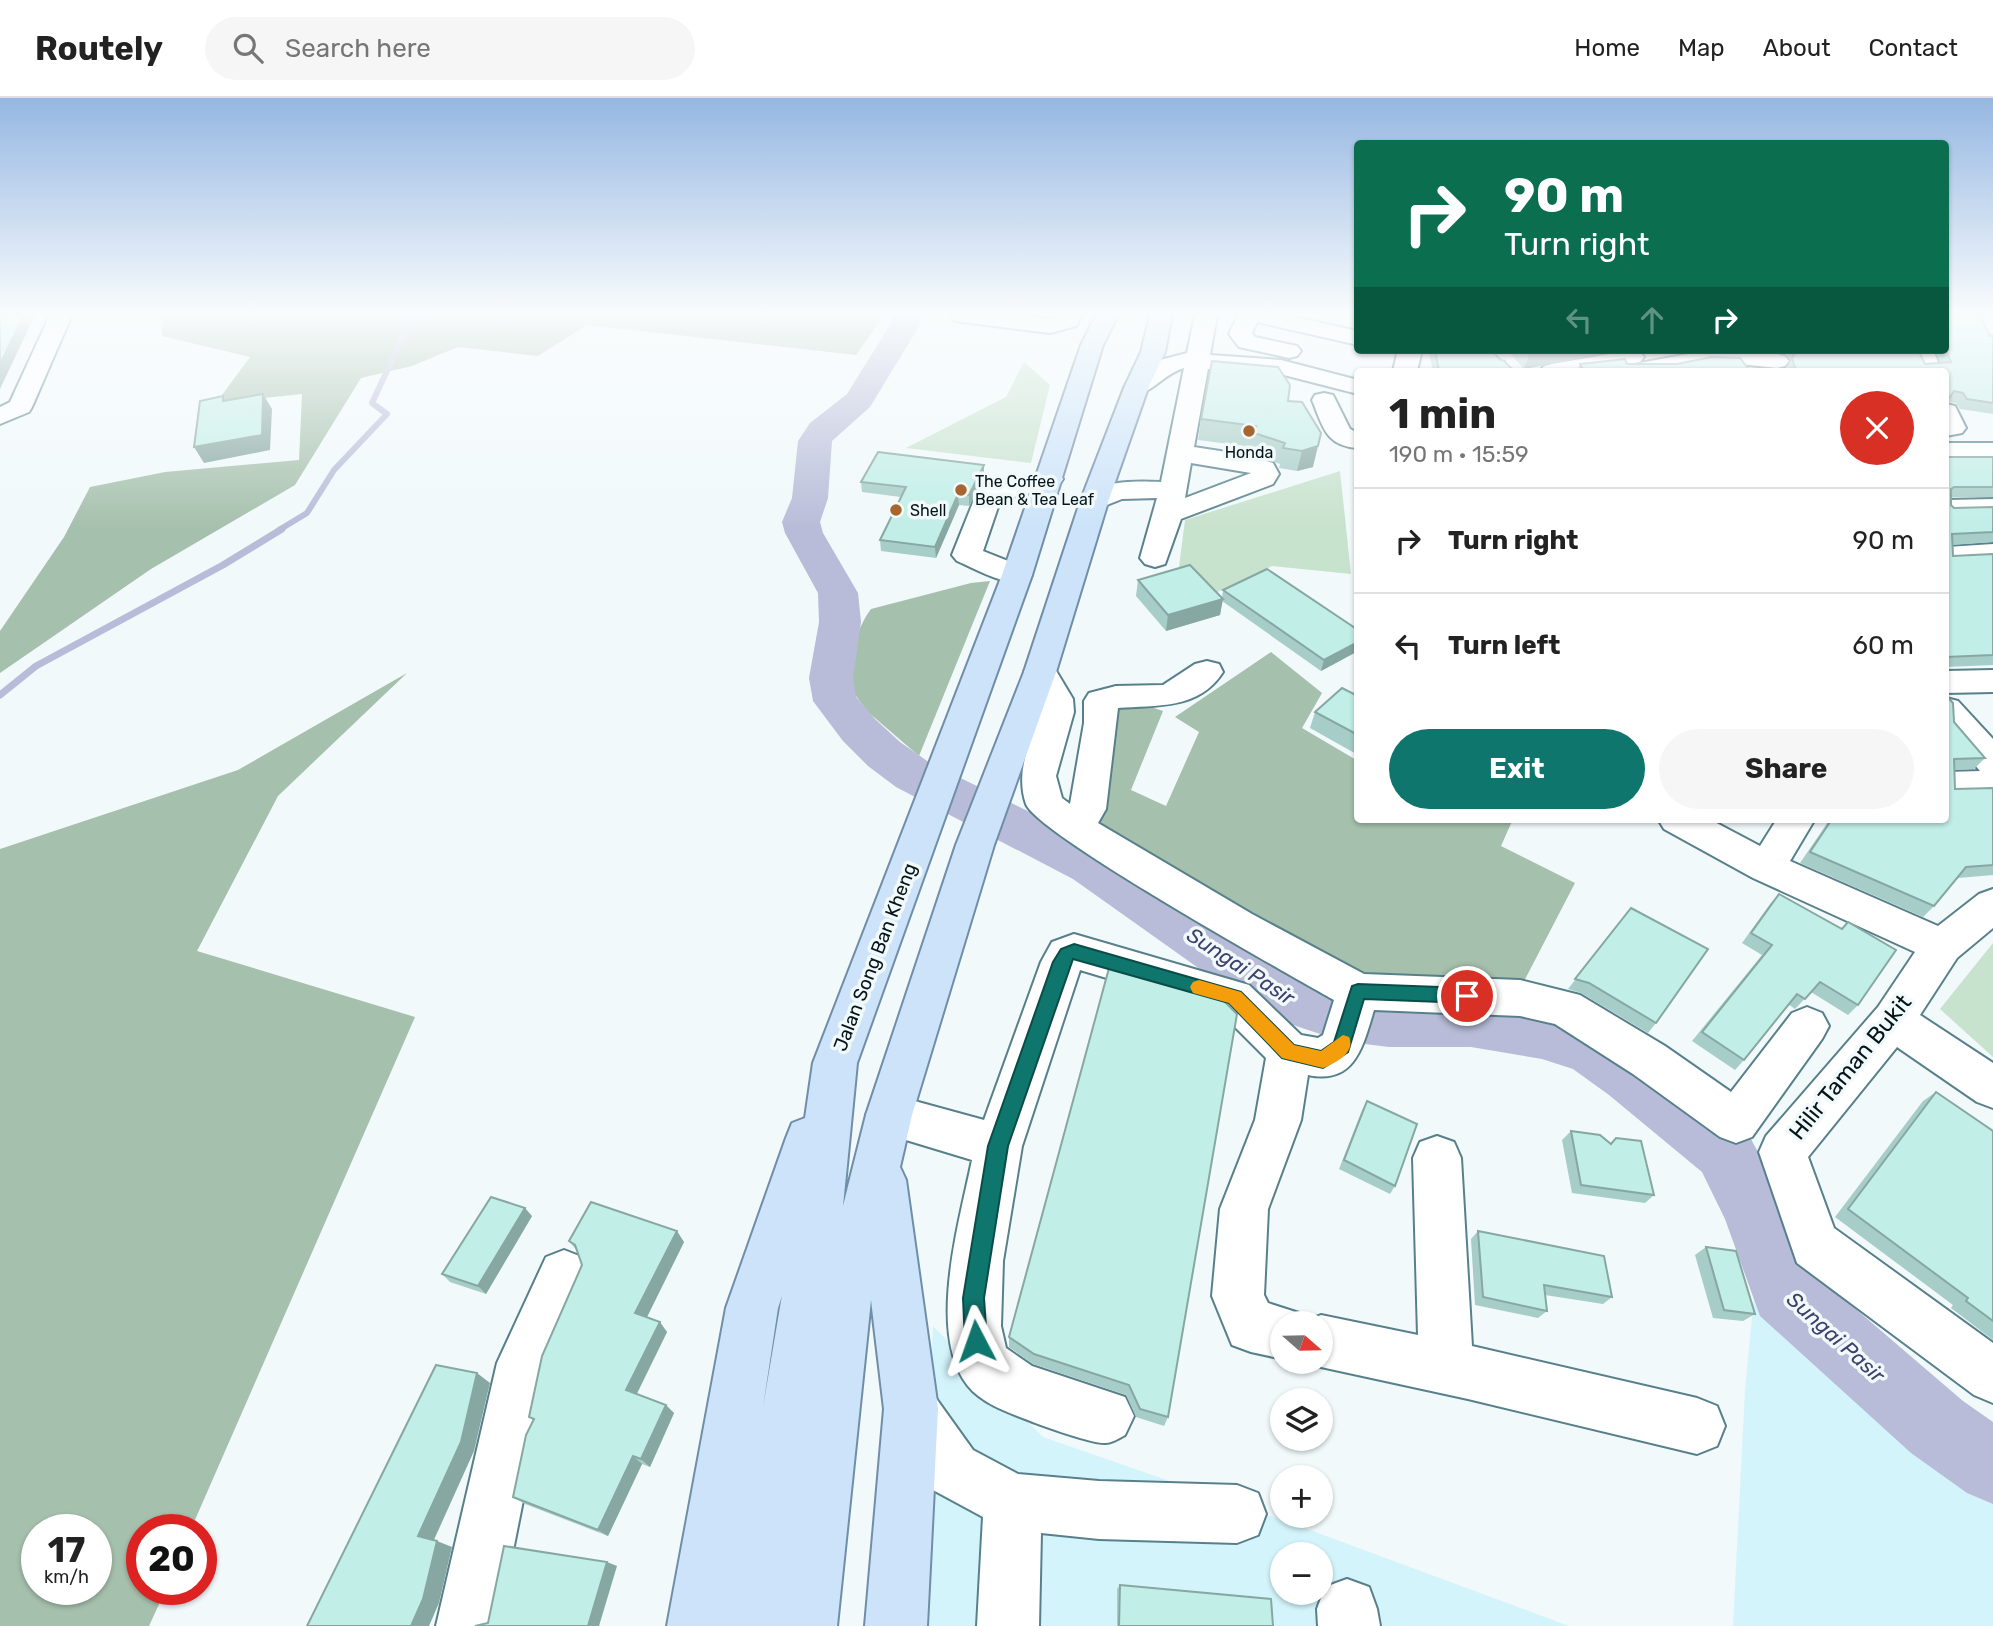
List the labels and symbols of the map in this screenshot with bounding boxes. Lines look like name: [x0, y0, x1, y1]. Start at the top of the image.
marker: Honda: [1241, 423, 1257, 439]
place label: Honda: [1225, 443, 1273, 462]
place label: The Coffee Bean & Tea Leaf: [975, 472, 1095, 509]
marker: The Coffee Bean & Tea Leaf: [953, 482, 969, 498]
place label: Shell: [910, 501, 946, 520]
marker: Shell: [888, 502, 904, 518]
street label: Jalan Song Ban Kheng: [828, 860, 922, 1054]
water label: Sungai Pasir: [1183, 922, 1300, 1011]
pin: [1437, 966, 1497, 1026]
street label: Hilir Taman Bukit: [1783, 989, 1917, 1145]
water label: Sungai Pasir: [1782, 1286, 1891, 1388]
position arrow: [939, 1304, 1013, 1378]
north arrow: [1270, 1311, 1334, 1374]
speed limit sign: 20: [126, 1514, 217, 1605]

